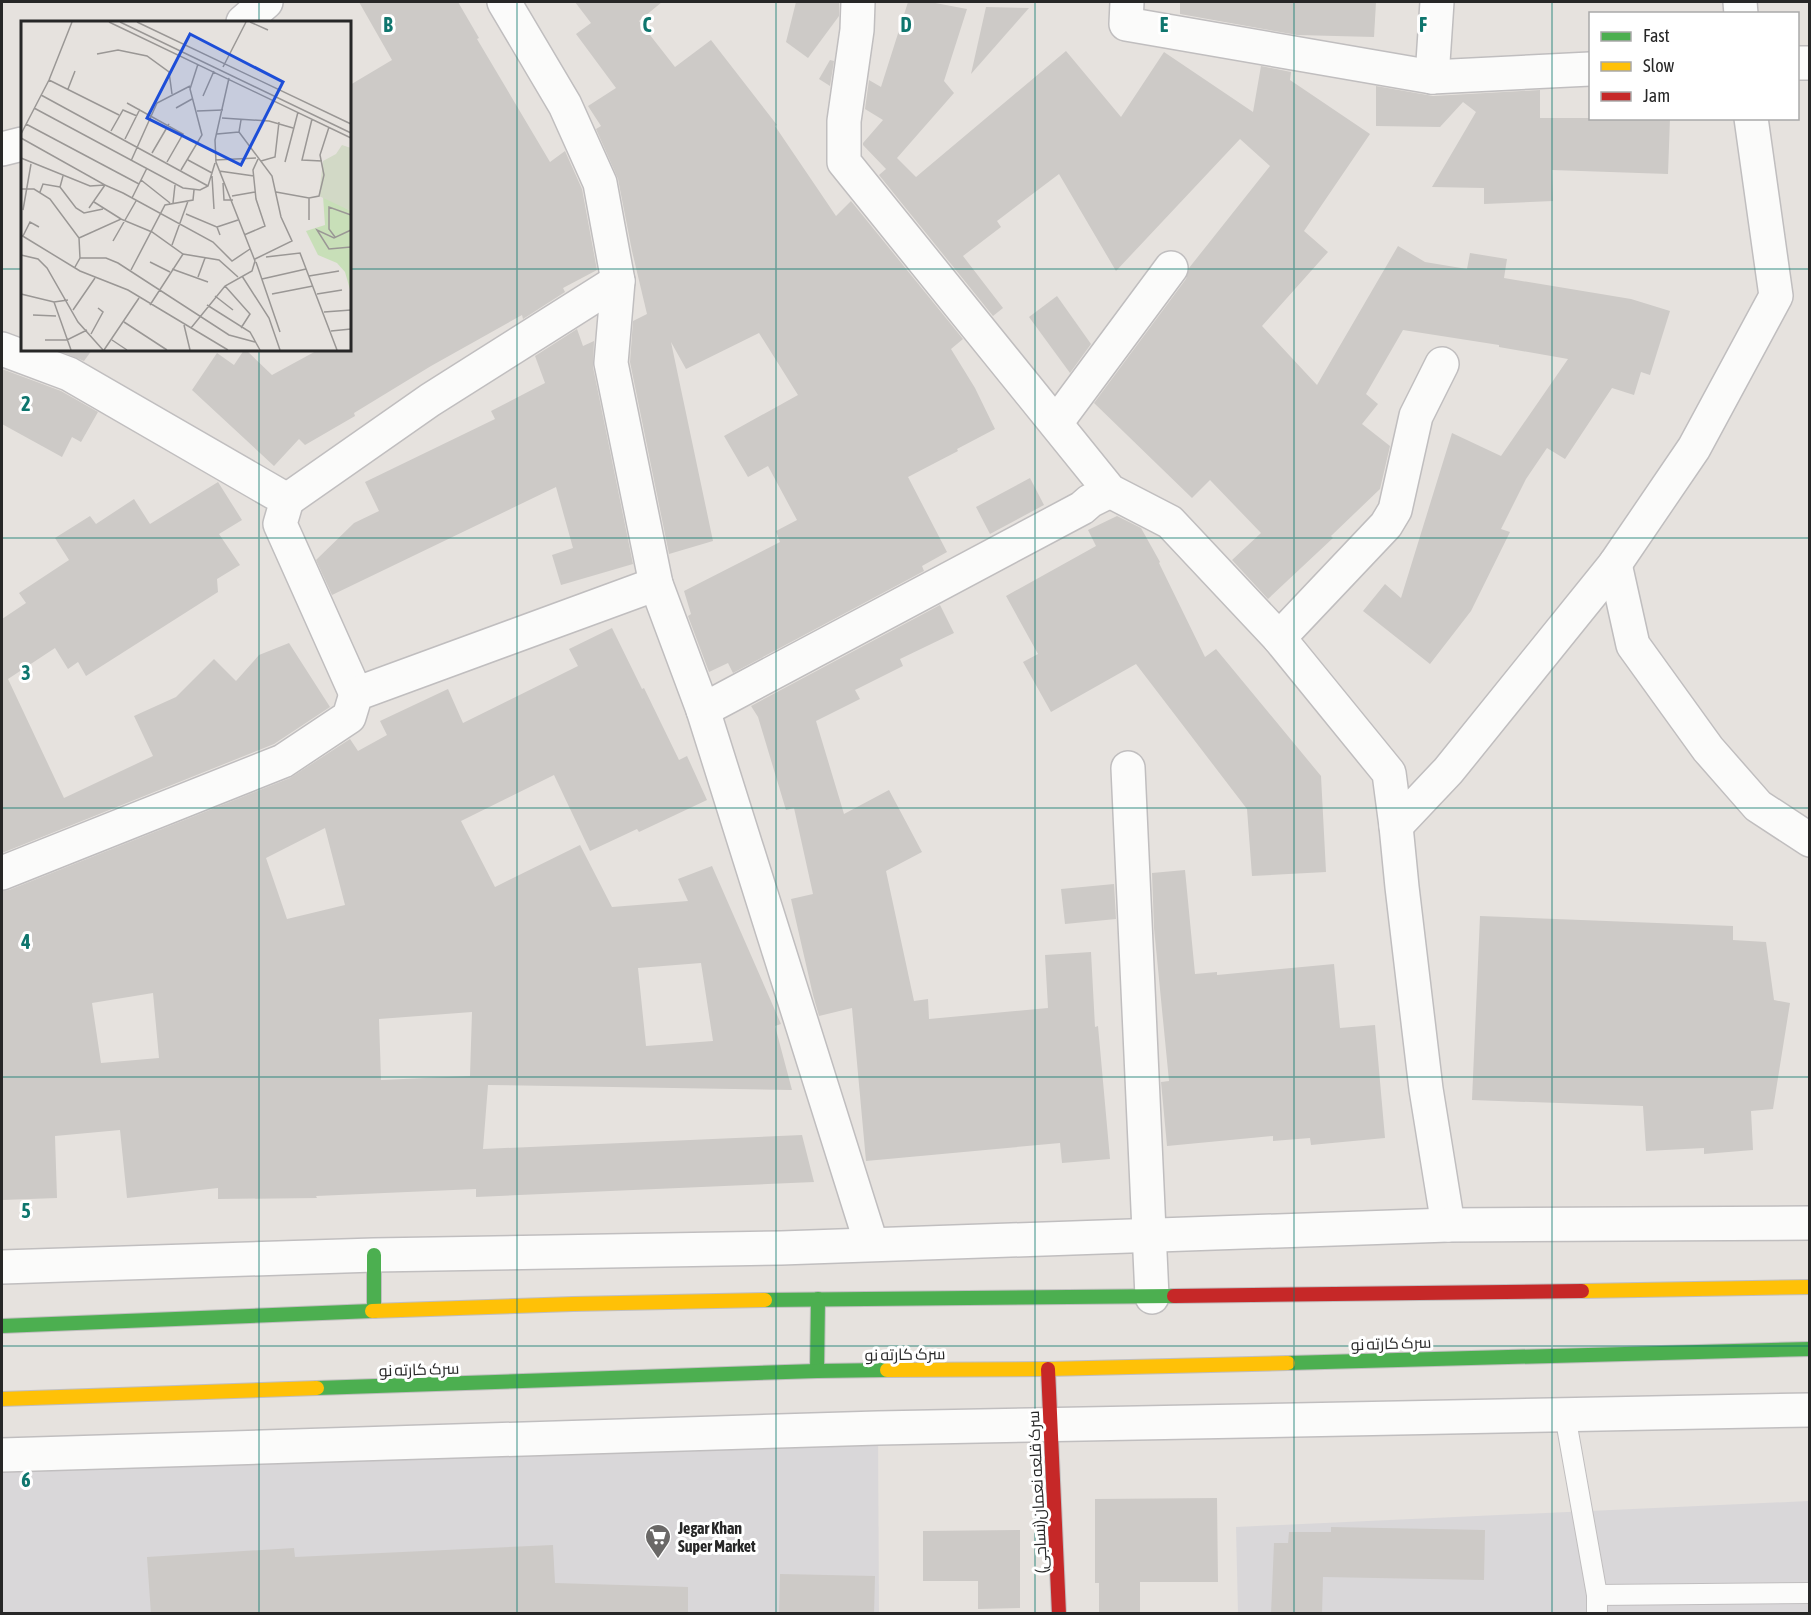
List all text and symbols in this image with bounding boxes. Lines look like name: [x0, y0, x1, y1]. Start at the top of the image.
legend: [1589, 12, 1799, 120]
text: B: [383, 13, 393, 36]
text: C: [643, 13, 652, 36]
text: D: [900, 13, 912, 36]
text: E: [1160, 13, 1169, 36]
text: F: [1419, 13, 1427, 36]
inset map: [21, 21, 351, 351]
text: Fast: [1643, 25, 1670, 46]
text: Slow: [1643, 55, 1674, 76]
text: Jam: [1643, 85, 1670, 106]
text: 2: [21, 392, 31, 415]
text: 3: [21, 661, 31, 684]
text: 4: [20, 930, 31, 953]
text: 5: [21, 1199, 31, 1222]
street label: سرک کارته نو: [1350, 1333, 1432, 1354]
street label: سرک کارته نو: [865, 1344, 945, 1365]
street label: سرک کارته نو: [378, 1359, 460, 1380]
street label: سرک قلعه نعمان(نساجی): [1024, 1410, 1052, 1574]
text: 6: [21, 1468, 31, 1491]
place label: Jegar Khan Super Market: [677, 1519, 756, 1555]
supermarket icon: Jegar Khan Super Market: [643, 1522, 673, 1560]

